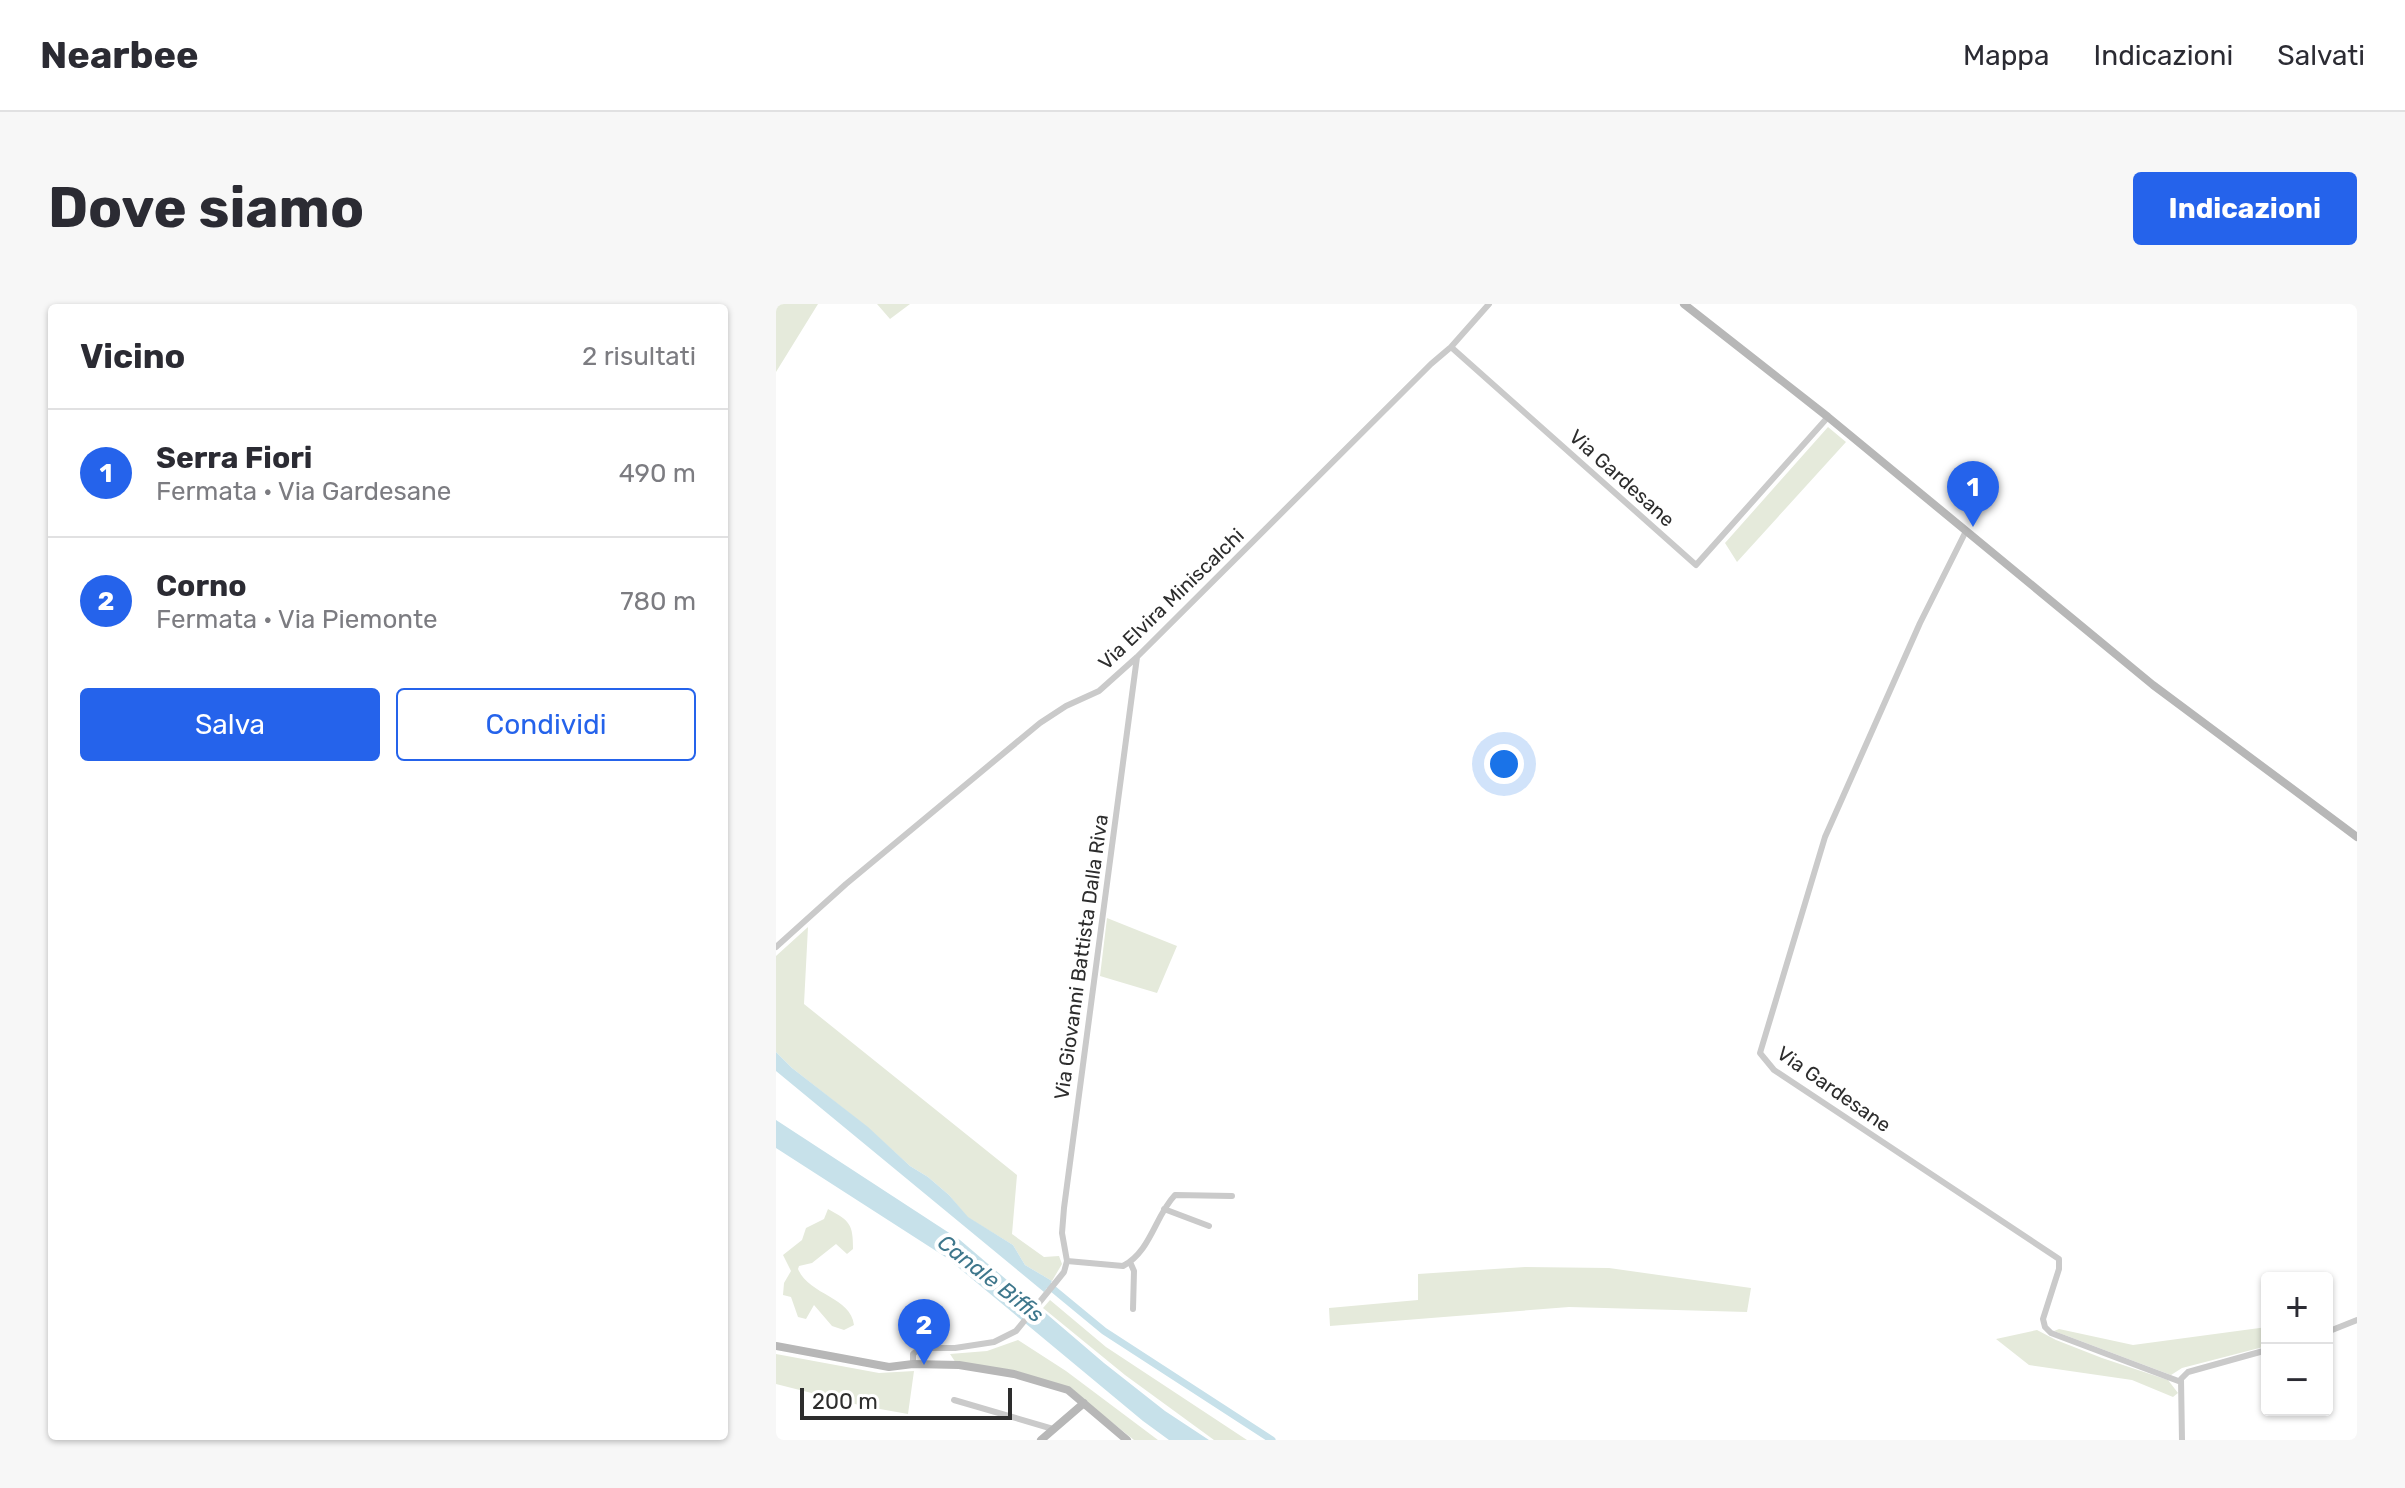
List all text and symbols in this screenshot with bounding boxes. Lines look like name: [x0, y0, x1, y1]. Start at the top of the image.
text: Nearbee: [40, 32, 199, 78]
text: Mappa: [1963, 39, 2050, 72]
text: Indicazioni: [2094, 39, 2233, 72]
text: Salvati: [2277, 39, 2365, 72]
button: Indicazioni: [2133, 172, 2357, 245]
text: Dove siamo: [48, 175, 364, 241]
text: Vicino: [80, 336, 185, 377]
text: 2 risultati: [582, 341, 696, 372]
street label: Via Gardesane: [1564, 424, 1680, 532]
text: Serra Fiori: [156, 440, 312, 476]
text: 1: [100, 458, 112, 489]
text: 490 m: [619, 458, 696, 489]
pin: 1: [1947, 461, 1999, 527]
text: Fermata · Via Gardesane: [156, 476, 451, 507]
street label: Via Elvira Miniscalchi: [1093, 523, 1249, 675]
text: Corno: [156, 568, 247, 604]
text: 2: [98, 586, 114, 617]
text: 780 m: [620, 586, 696, 617]
text: Fermata · Via Piemonte: [156, 604, 438, 635]
button: Salva: [80, 688, 380, 761]
button: Condividi: [396, 688, 696, 761]
your location: [1484, 744, 1524, 784]
street label: Via Giovanni Battista Dalla Riva: [1049, 813, 1113, 1101]
street label: Via Gardesane: [1772, 1041, 1896, 1137]
water label: Canale Biffis: [932, 1229, 1049, 1328]
map controls: [2261, 1272, 2333, 1416]
button: +: [2261, 1272, 2333, 1344]
pin: 2: [898, 1299, 950, 1365]
button: −: [2261, 1344, 2333, 1416]
scale bar: [800, 1384, 1012, 1420]
text: 200 m: [812, 1388, 878, 1415]

